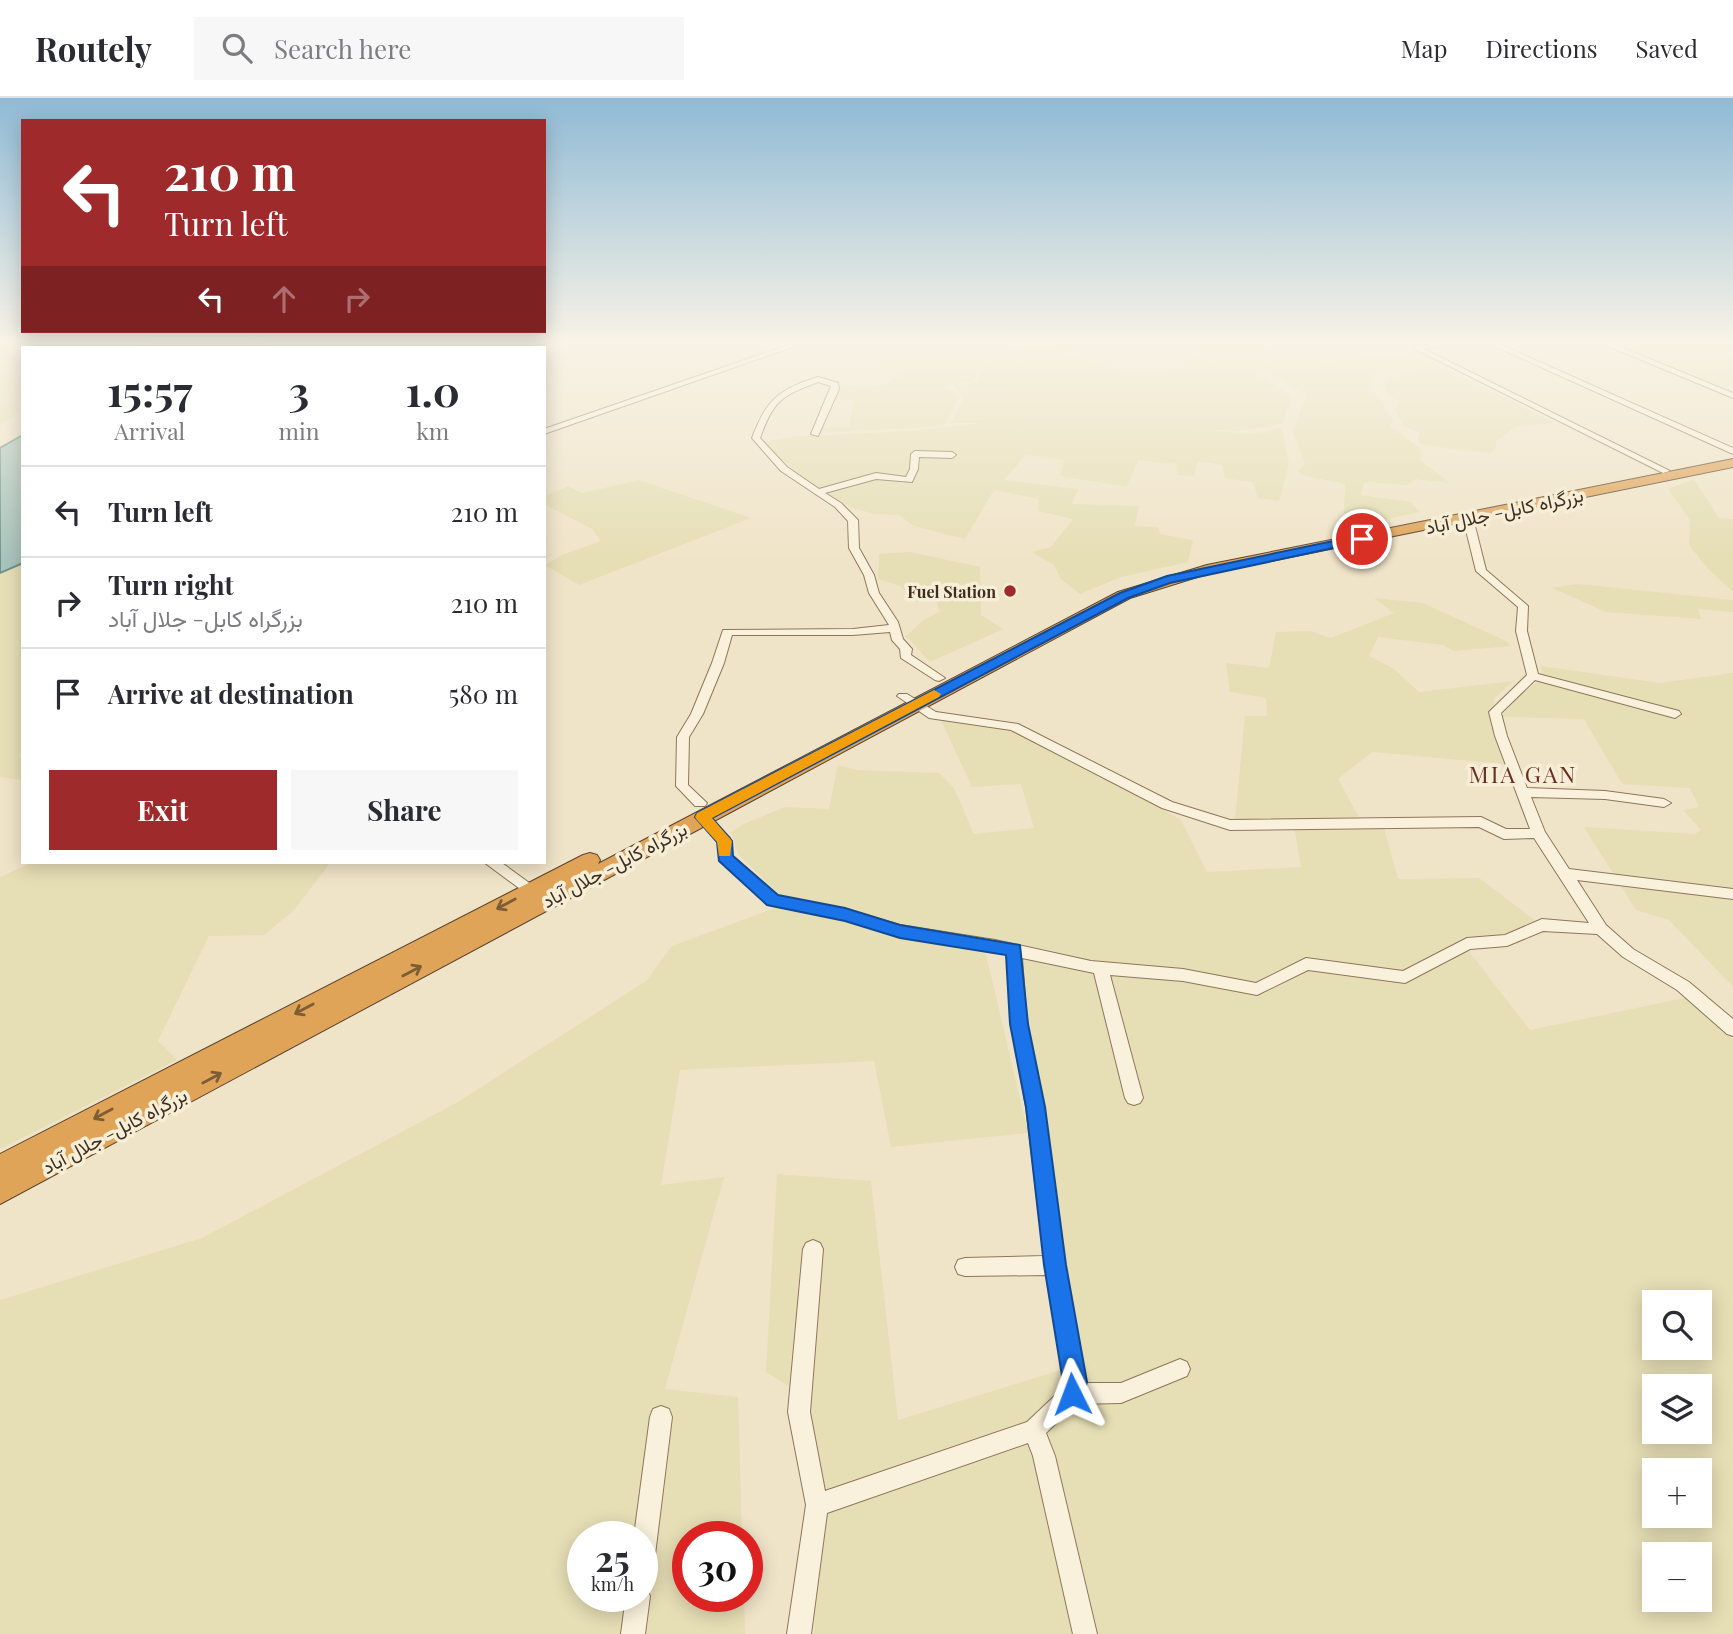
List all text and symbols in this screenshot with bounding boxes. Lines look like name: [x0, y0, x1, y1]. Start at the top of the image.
search box: [194, 17, 684, 80]
text: Routely: [35, 26, 152, 70]
icon: search: [218, 29, 256, 67]
text: Search here: [274, 31, 411, 66]
text: Map: [1401, 32, 1447, 64]
text: Directions: [1485, 32, 1598, 64]
text: Saved: [1636, 32, 1698, 64]
text: 210 m: [164, 138, 296, 203]
icon: left: [49, 147, 140, 238]
text: Turn left: [164, 201, 288, 244]
icon: left: [192, 280, 230, 318]
icon: ahead: [265, 280, 303, 318]
icon: right: [338, 280, 376, 318]
text: 15:57: [107, 362, 192, 418]
text: 3: [289, 362, 309, 418]
text: 1.0: [405, 362, 460, 418]
text: Arrival: [114, 415, 185, 446]
text: min: [279, 415, 319, 446]
text: km: [416, 415, 449, 446]
street label: بزرگراه کابل- جلال آباد: [1423, 481, 1585, 539]
icon: left: [49, 493, 87, 531]
text: Turn left: [108, 494, 213, 529]
text: 210 m: [451, 494, 518, 529]
pin: [1332, 509, 1392, 569]
icon: arrive: [1343, 520, 1381, 558]
text: Turn right: [108, 567, 234, 602]
place label: Fuel Station: [907, 581, 996, 602]
marker: Fuel Station: [1002, 583, 1018, 599]
icon: right: [49, 584, 87, 622]
text: 210 m: [451, 585, 518, 620]
text: بزرگراه کابل- جلال آباد: [108, 602, 303, 633]
icon: arrive: [49, 675, 87, 713]
text: Arrive at destination: [108, 676, 354, 711]
text: 580 m: [449, 676, 518, 711]
district label: MIA GAN: [1469, 758, 1577, 789]
button: Exit: [49, 770, 277, 850]
button: Share: [291, 770, 518, 850]
street label: بزرگراه کابل- جلال آباد: [537, 815, 691, 913]
one-way arrow: [496, 897, 517, 911]
one-way arrow: [401, 964, 422, 977]
one-way arrow: [295, 1002, 315, 1016]
one-way arrow: [201, 1071, 221, 1085]
street label: بزرگراه کابل- جلال آباد: [37, 1081, 191, 1179]
one-way arrow: [93, 1108, 114, 1121]
map controls: [1642, 1290, 1712, 1612]
button: search: [1642, 1290, 1712, 1360]
position arrow: [1035, 1357, 1109, 1431]
button: layers: [1642, 1374, 1712, 1444]
button: +: [1642, 1458, 1712, 1528]
speed limit sign: 30: [672, 1521, 763, 1612]
text: 25: [595, 1534, 630, 1581]
button: −: [1642, 1542, 1712, 1612]
text: km/h: [591, 1572, 634, 1596]

